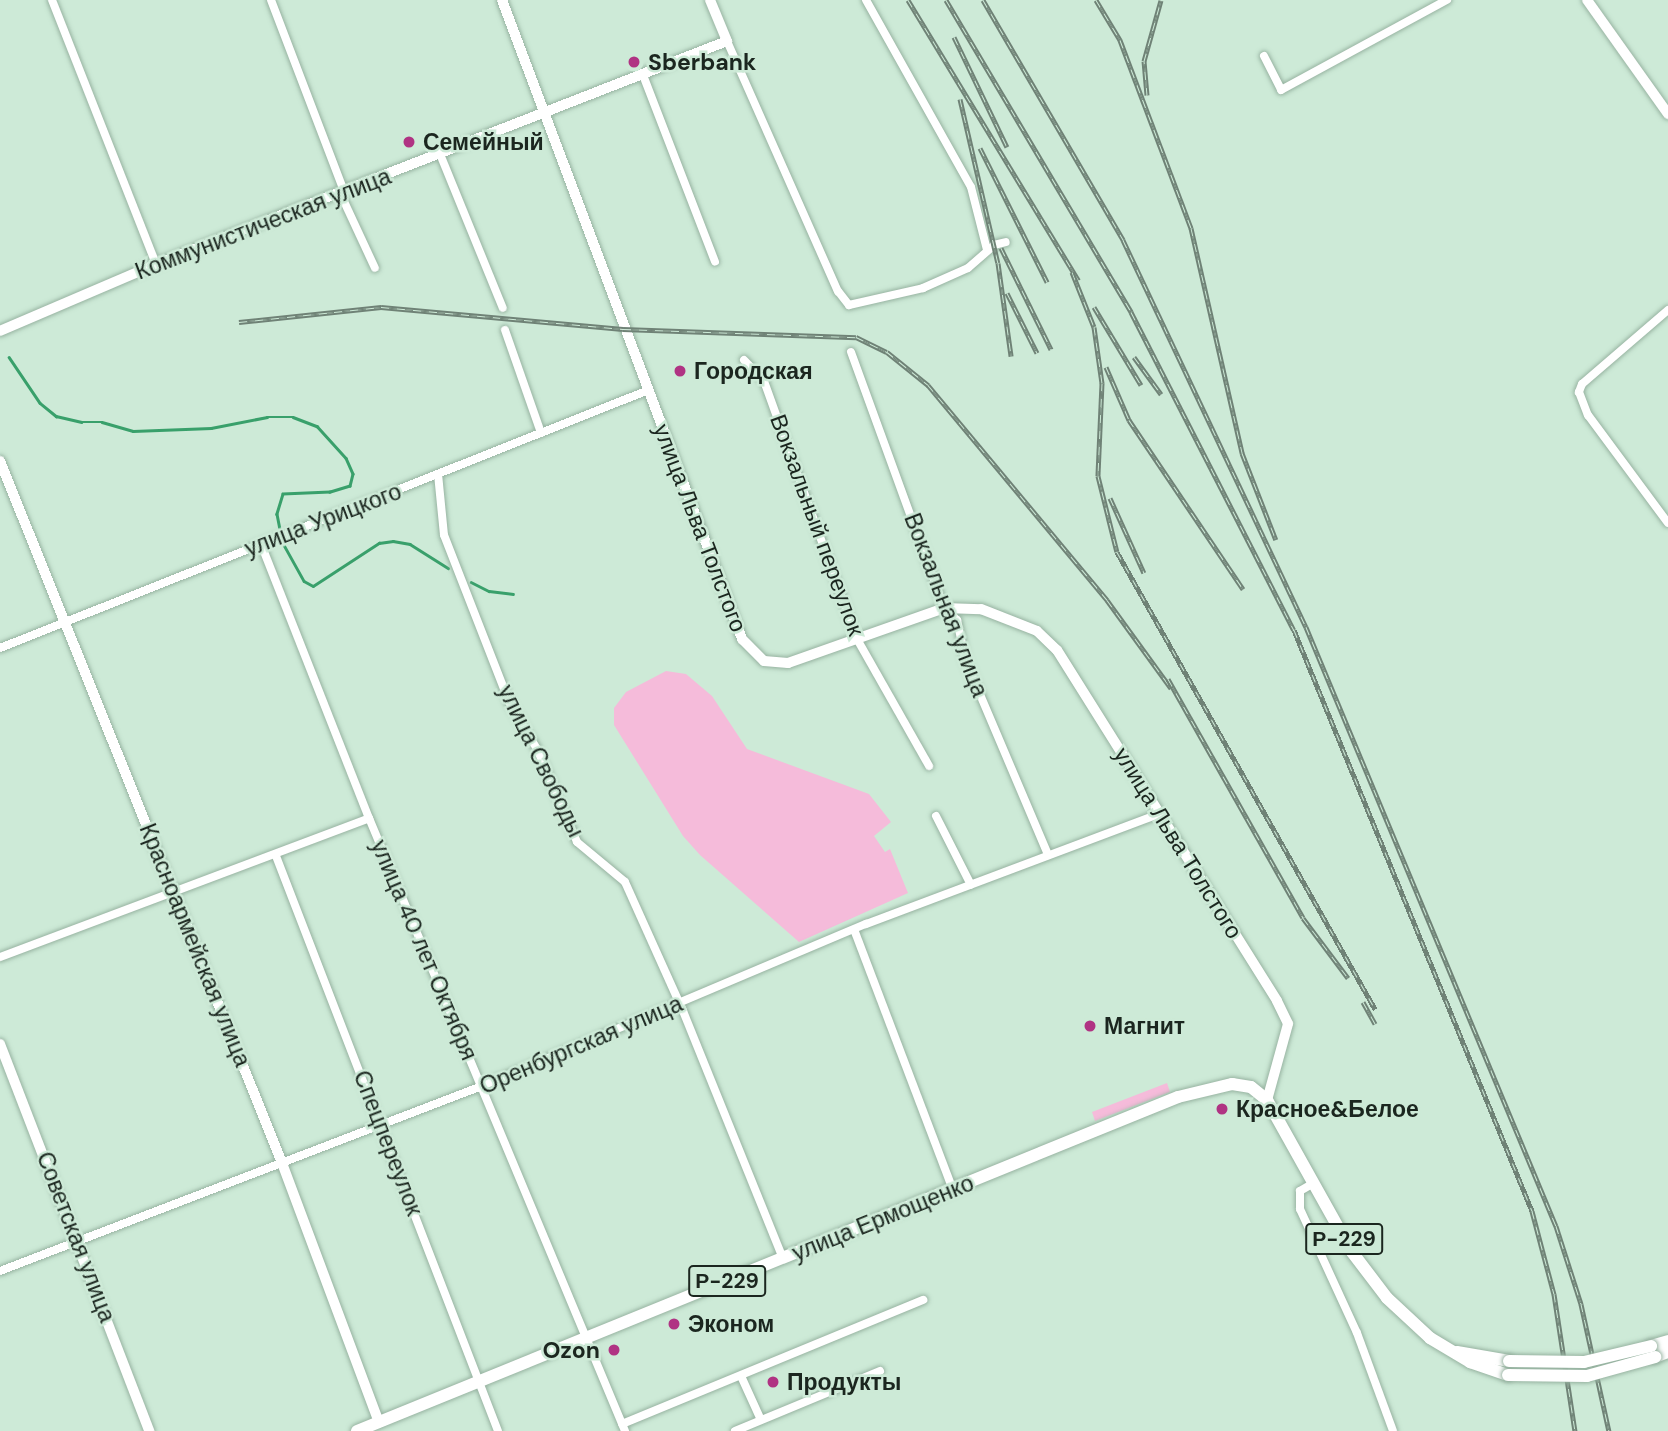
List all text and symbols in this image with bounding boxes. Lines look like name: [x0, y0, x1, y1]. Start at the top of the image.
place label: Sberbank: [648, 48, 756, 76]
marker: Sberbank: [626, 54, 642, 70]
place label: Семейный: [423, 128, 544, 156]
marker: Семейный: [401, 134, 417, 150]
street label: Коммунистическая улица: [131, 162, 395, 286]
place label: Городская: [694, 357, 813, 385]
marker: Городская: [672, 363, 688, 379]
street label: Вокзальный переулок: [764, 411, 870, 639]
street label: улица Льва Толстого: [648, 420, 752, 636]
street label: улица Урицкого: [241, 477, 405, 563]
street label: Вокзальная улица: [898, 509, 994, 701]
street label: улица Свободы: [492, 680, 590, 842]
street label: улица Льва Толстого: [1108, 742, 1248, 944]
street label: Красноармейская улица: [134, 819, 256, 1071]
street label: улица 40 лет Октября: [365, 836, 483, 1064]
street label: Оренбургская улица: [476, 990, 686, 1100]
place label: Магнит: [1104, 1012, 1185, 1040]
marker: Магнит: [1082, 1018, 1098, 1034]
street label: Спецпереулок: [348, 1067, 428, 1219]
place label: Красное&Белое: [1236, 1095, 1419, 1123]
marker: Красное&Белое: [1214, 1101, 1230, 1117]
street label: Советская улица: [31, 1148, 121, 1326]
street label: улица Ермощенко: [788, 1169, 978, 1267]
road number: Р-229: [1304, 1222, 1384, 1256]
road number: Р-229: [687, 1264, 767, 1298]
place label: Эконом: [688, 1310, 774, 1338]
marker: Эконом: [666, 1316, 682, 1332]
place label: Ozon: [542, 1336, 600, 1364]
marker: Ozon: [606, 1342, 622, 1358]
place label: Продукты: [787, 1368, 901, 1396]
marker: Продукты: [765, 1374, 781, 1390]

